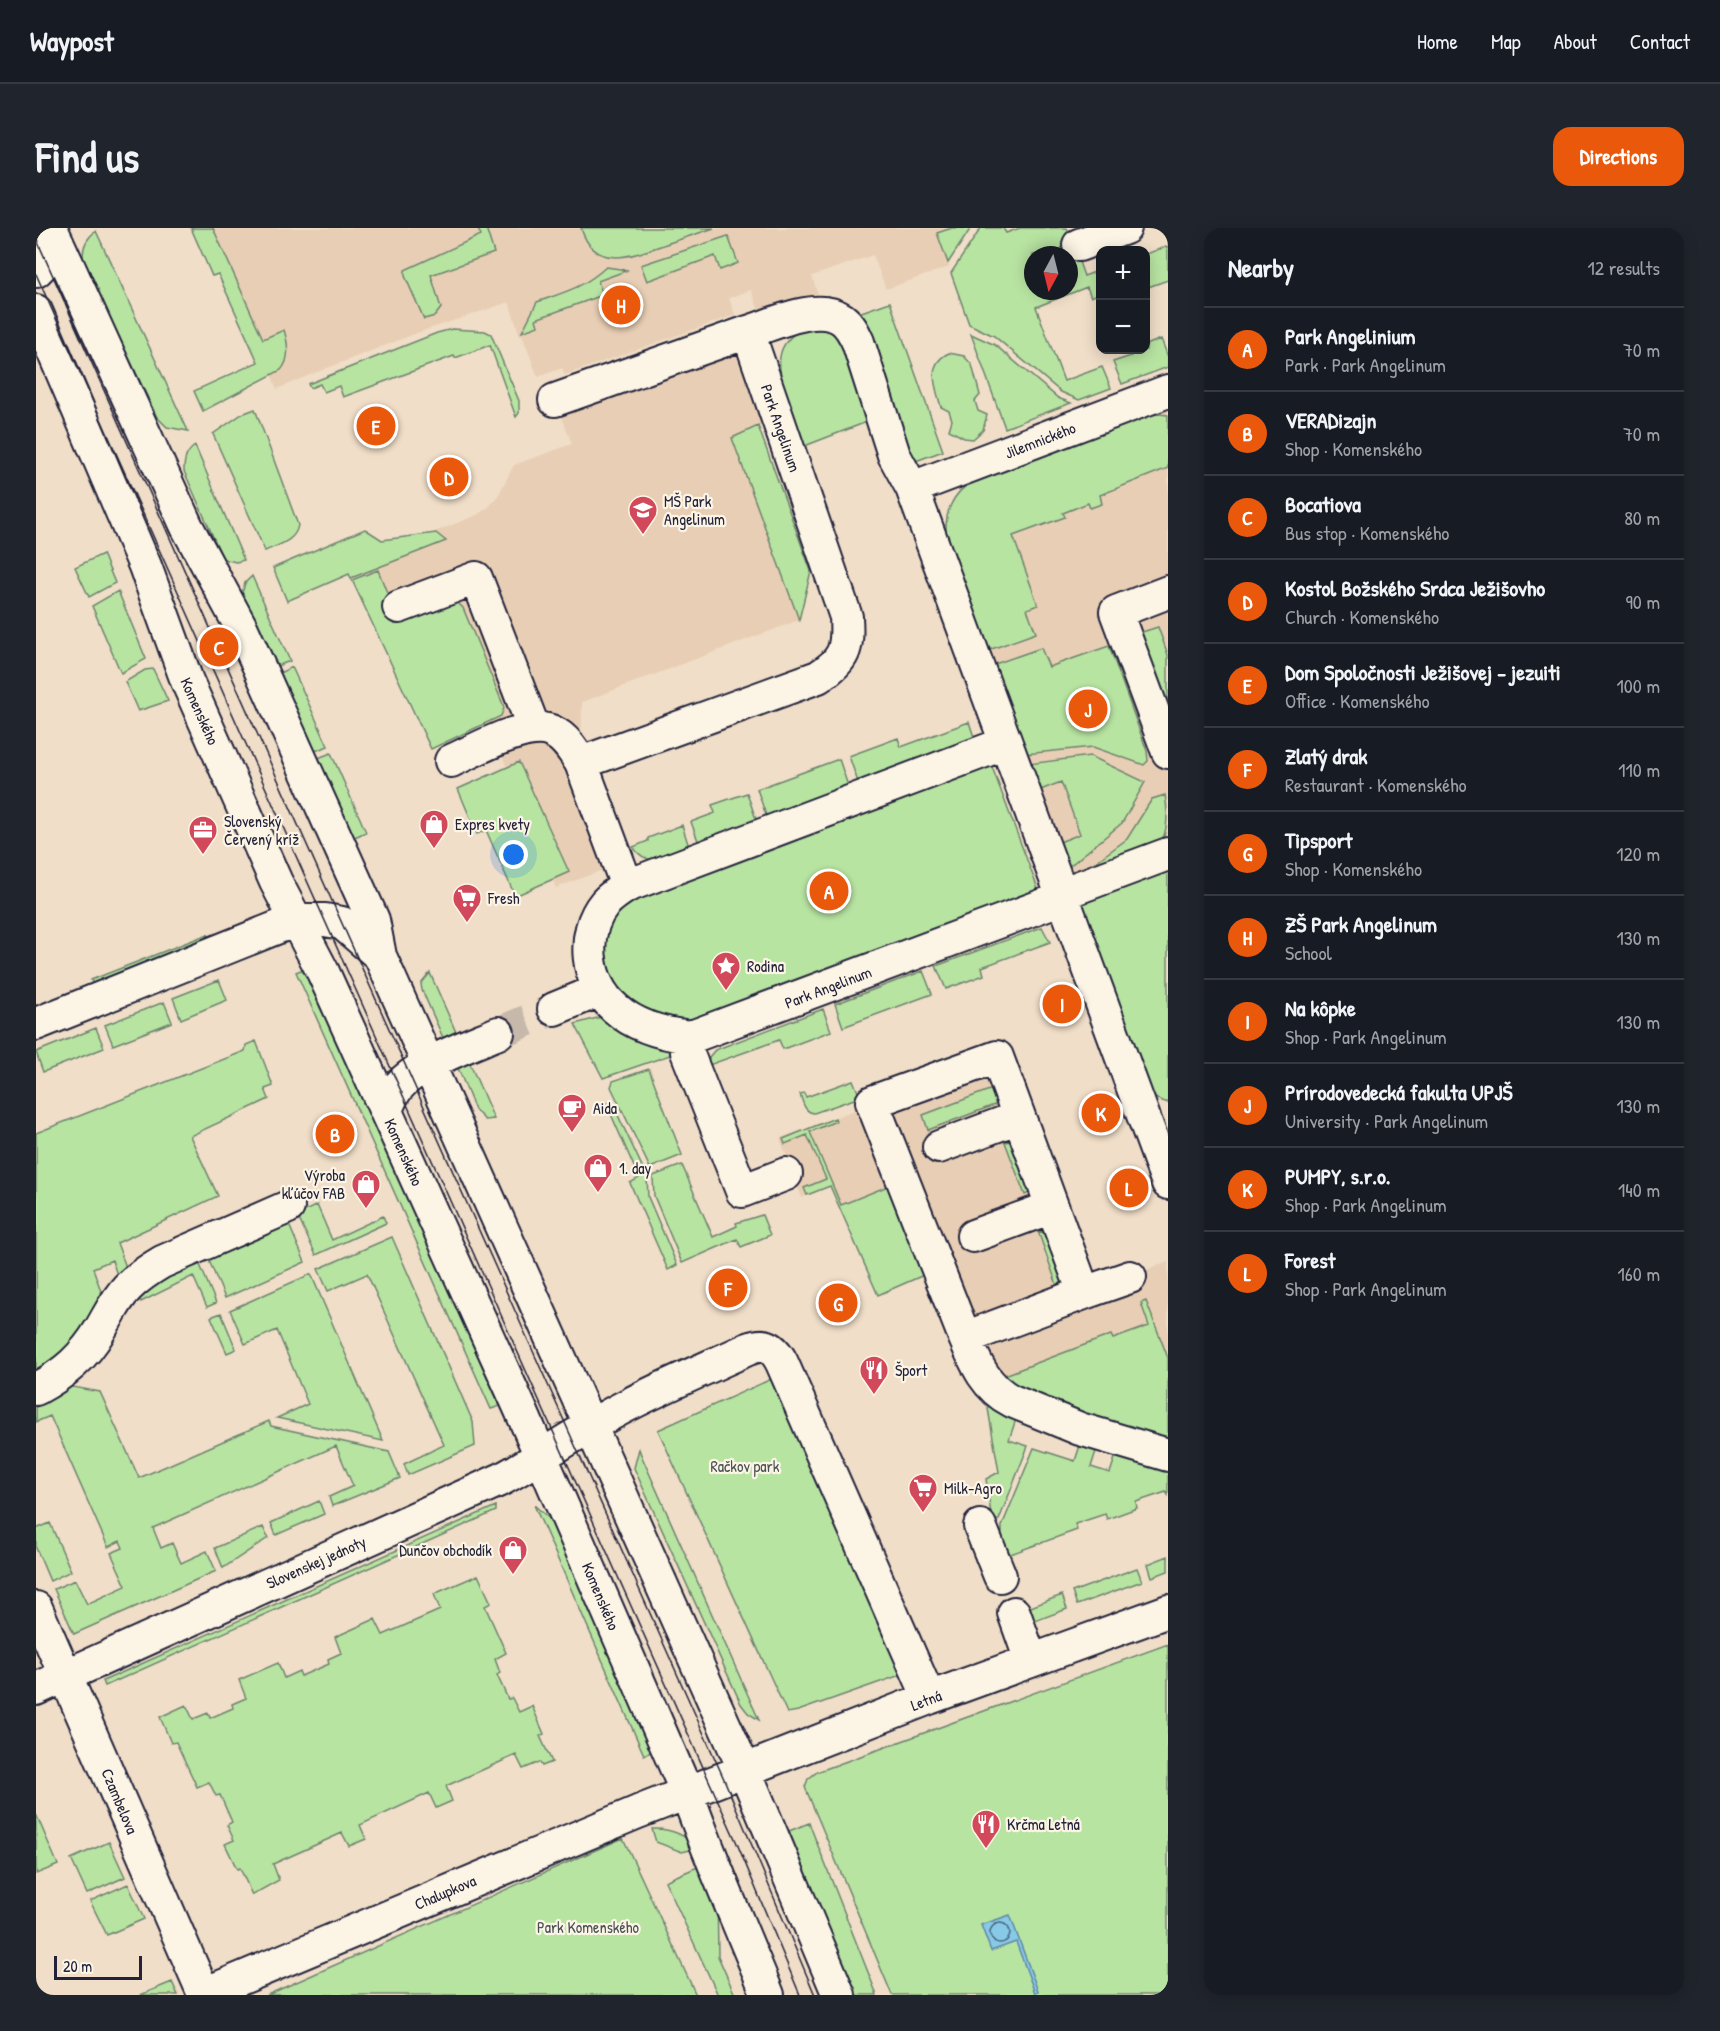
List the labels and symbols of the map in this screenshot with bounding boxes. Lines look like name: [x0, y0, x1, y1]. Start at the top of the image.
north arrow: [1024, 246, 1078, 300]
pin: H: [602, 282, 640, 328]
street label: Park Angelinum: [756, 381, 806, 475]
pin: E: [356, 404, 396, 448]
street label: Jilemnického: [1001, 416, 1079, 464]
pin: D: [430, 454, 468, 500]
place label: MŠ Park Angelinum: [664, 490, 725, 530]
school or university icon: MŠ Park Angelinum: [627, 494, 659, 536]
pin: C: [200, 624, 238, 670]
street label: Komenského: [175, 674, 225, 749]
pin: J: [1068, 686, 1108, 732]
shop icon: Expres kvety: [418, 808, 450, 850]
place label: Slovenský Červený kríž: [224, 810, 299, 850]
place label: Expres kvety: [455, 813, 530, 835]
office icon: Slovenský Červený kríž: [187, 814, 219, 856]
your location: [499, 840, 528, 869]
pin: A: [810, 868, 848, 914]
supermarket icon: Fresh: [451, 882, 483, 924]
place label: Fresh: [487, 887, 520, 909]
place icon: Rodina: [710, 950, 742, 992]
place label: Rodina: [747, 955, 784, 977]
street label: Park Angelinum: [781, 960, 875, 1014]
pin: I: [1042, 982, 1082, 1026]
pin: K: [1082, 1090, 1120, 1136]
cafe icon: Aida: [556, 1092, 588, 1134]
place label: Aida: [593, 1097, 617, 1119]
pin: B: [316, 1112, 354, 1156]
street label: Komenského: [379, 1115, 429, 1190]
shop icon: 1. day: [582, 1152, 614, 1194]
place label: 1. day: [619, 1157, 651, 1179]
place label: Výroba kľúčov FAB: [282, 1164, 345, 1204]
pin: L: [1110, 1166, 1148, 1210]
shop icon: Výroba kľúčov FAB: [350, 1168, 382, 1210]
pin: F: [708, 1266, 748, 1310]
pin: G: [818, 1280, 858, 1326]
restaurant icon: Šport: [858, 1354, 890, 1396]
place label: Šport: [895, 1359, 928, 1381]
park label: Račkov park: [711, 1455, 780, 1477]
supermarket icon: Milk-Agro: [907, 1472, 939, 1514]
place label: Milk-Agro: [944, 1477, 1003, 1499]
street label: Slovenskej jednoty: [263, 1530, 370, 1594]
shop icon: Dunčov obchodík: [497, 1534, 529, 1576]
place label: Dunčov obchodík: [399, 1539, 492, 1561]
street label: Komenského: [577, 1559, 625, 1634]
street label: Letná: [907, 1684, 945, 1716]
street label: Czambelova: [96, 1765, 144, 1837]
restaurant icon: Krčma Letná: [970, 1808, 1002, 1850]
place label: Krčma Letná: [1007, 1813, 1080, 1835]
street label: Chalupkova: [411, 1869, 479, 1915]
park label: Park Komenského: [537, 1916, 640, 1938]
scale bar: [54, 1953, 142, 1980]

